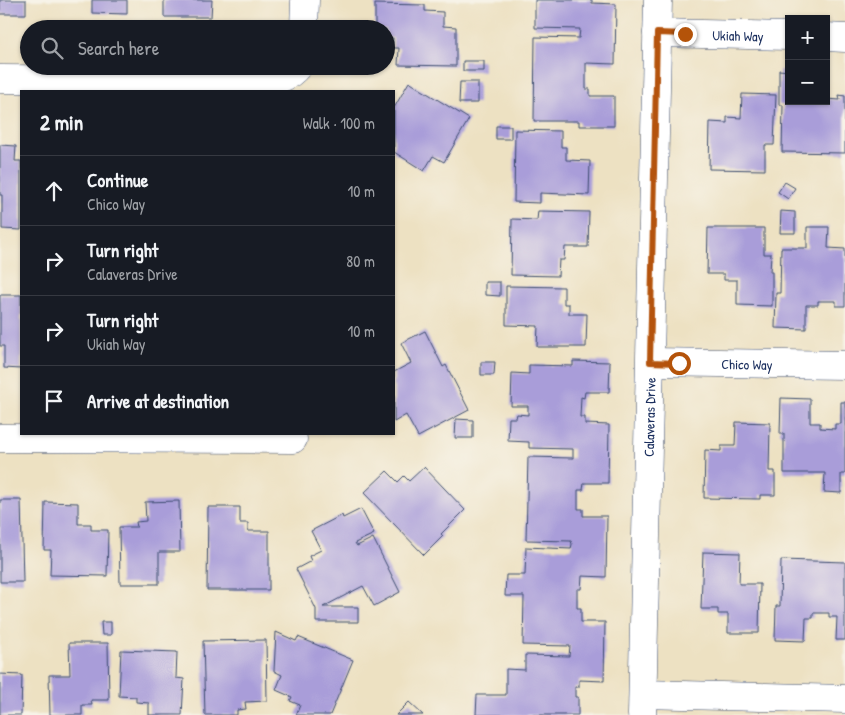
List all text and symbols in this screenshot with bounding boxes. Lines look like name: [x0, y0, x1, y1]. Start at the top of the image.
map controls: [785, 15, 830, 105]
button: +: [785, 15, 830, 60]
search box: [20, 20, 395, 75]
route end: [674, 23, 697, 46]
street label: Ukiah Way: [712, 25, 764, 46]
icon: search: [38, 34, 66, 62]
text: Search here: [78, 35, 159, 61]
button: −: [785, 60, 830, 105]
text: 2 min: [40, 108, 83, 137]
text: Walk · 100 m: [303, 112, 375, 134]
text: Continue: [87, 167, 148, 193]
icon: ahead: [40, 177, 68, 205]
text: 10 m: [347, 180, 375, 202]
text: Chico Way: [87, 193, 145, 215]
text: Turn right: [87, 237, 158, 263]
icon: right: [40, 247, 68, 275]
text: 80 m: [346, 250, 375, 272]
text: Calaveras Drive: [87, 263, 178, 285]
text: Turn right: [87, 307, 158, 333]
icon: right: [40, 317, 68, 345]
text: 10 m: [347, 320, 375, 342]
text: Ukiah Way: [87, 333, 146, 355]
route start: [668, 352, 691, 375]
street label: Chico Way: [721, 354, 773, 374]
street label: Calaveras Drive: [638, 377, 659, 457]
icon: arrive: [40, 387, 68, 415]
text: Arrive at destination: [87, 388, 229, 414]

